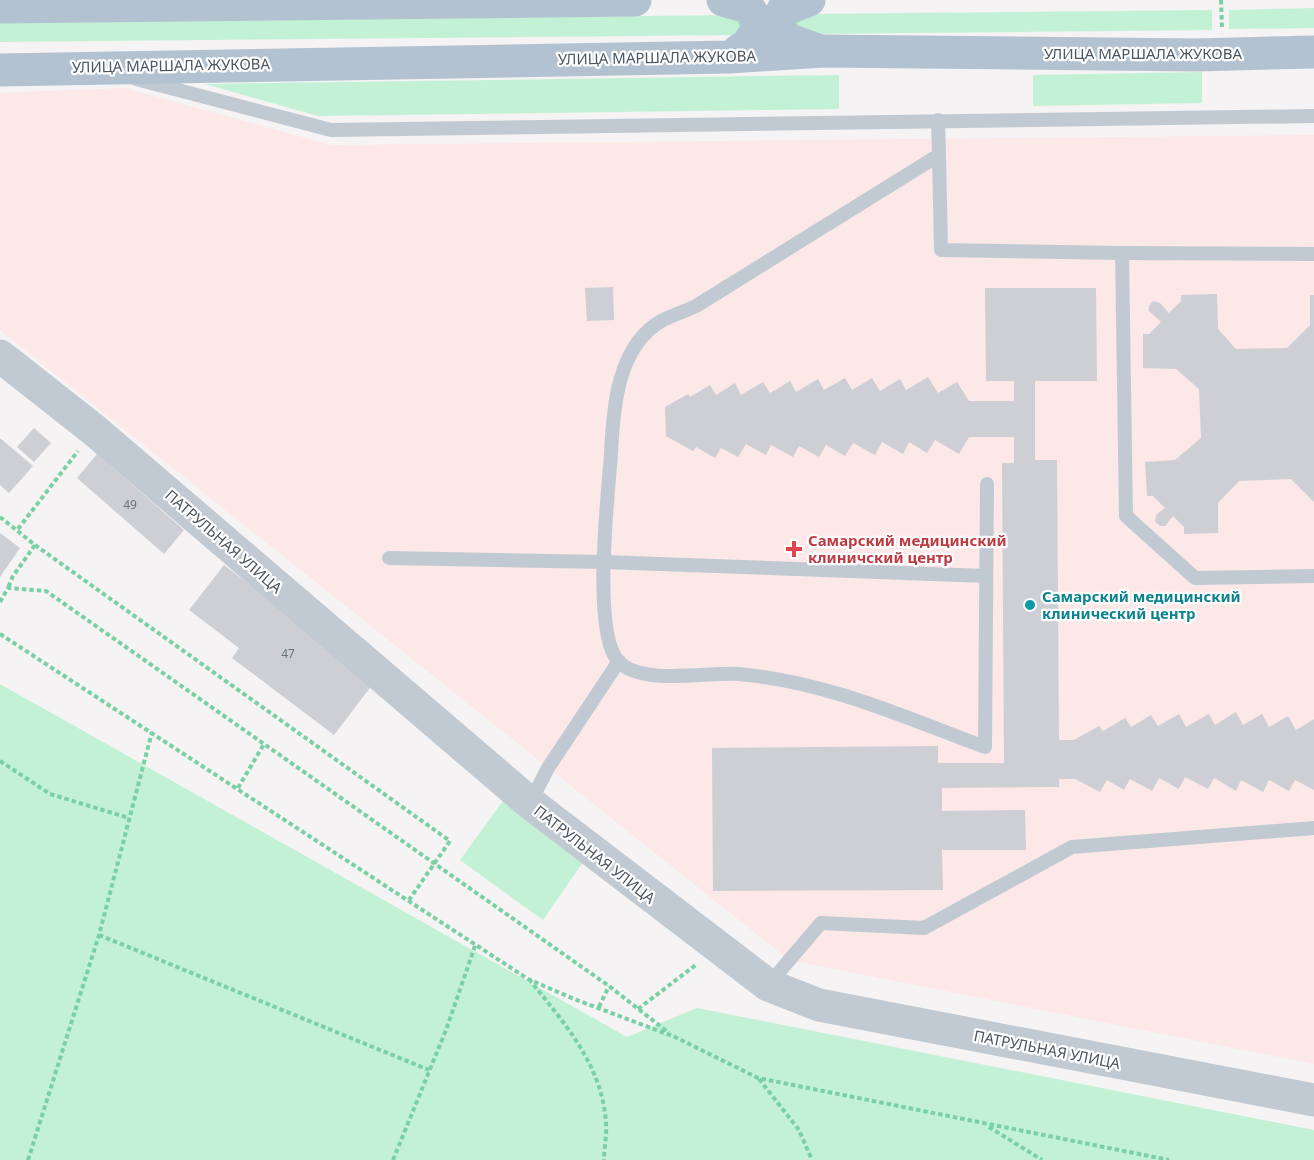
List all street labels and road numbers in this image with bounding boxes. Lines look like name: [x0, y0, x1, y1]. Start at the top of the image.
street label: УЛИЦА МАРШАЛА ЖУКОВА: [1044, 43, 1243, 63]
street label: УЛИЦА МАРШАЛА ЖУКОВА: [558, 45, 757, 69]
street label: УЛИЦА МАРШАЛА ЖУКОВА: [72, 53, 271, 77]
street label: ПАТРУЛЬНАЯ УЛИЦА: [161, 485, 287, 598]
street label: ПАТРУЛЬНАЯ УЛИЦА: [530, 800, 660, 908]
street label: ПАТРУЛЬНАЯ УЛИЦА: [972, 1025, 1122, 1073]

